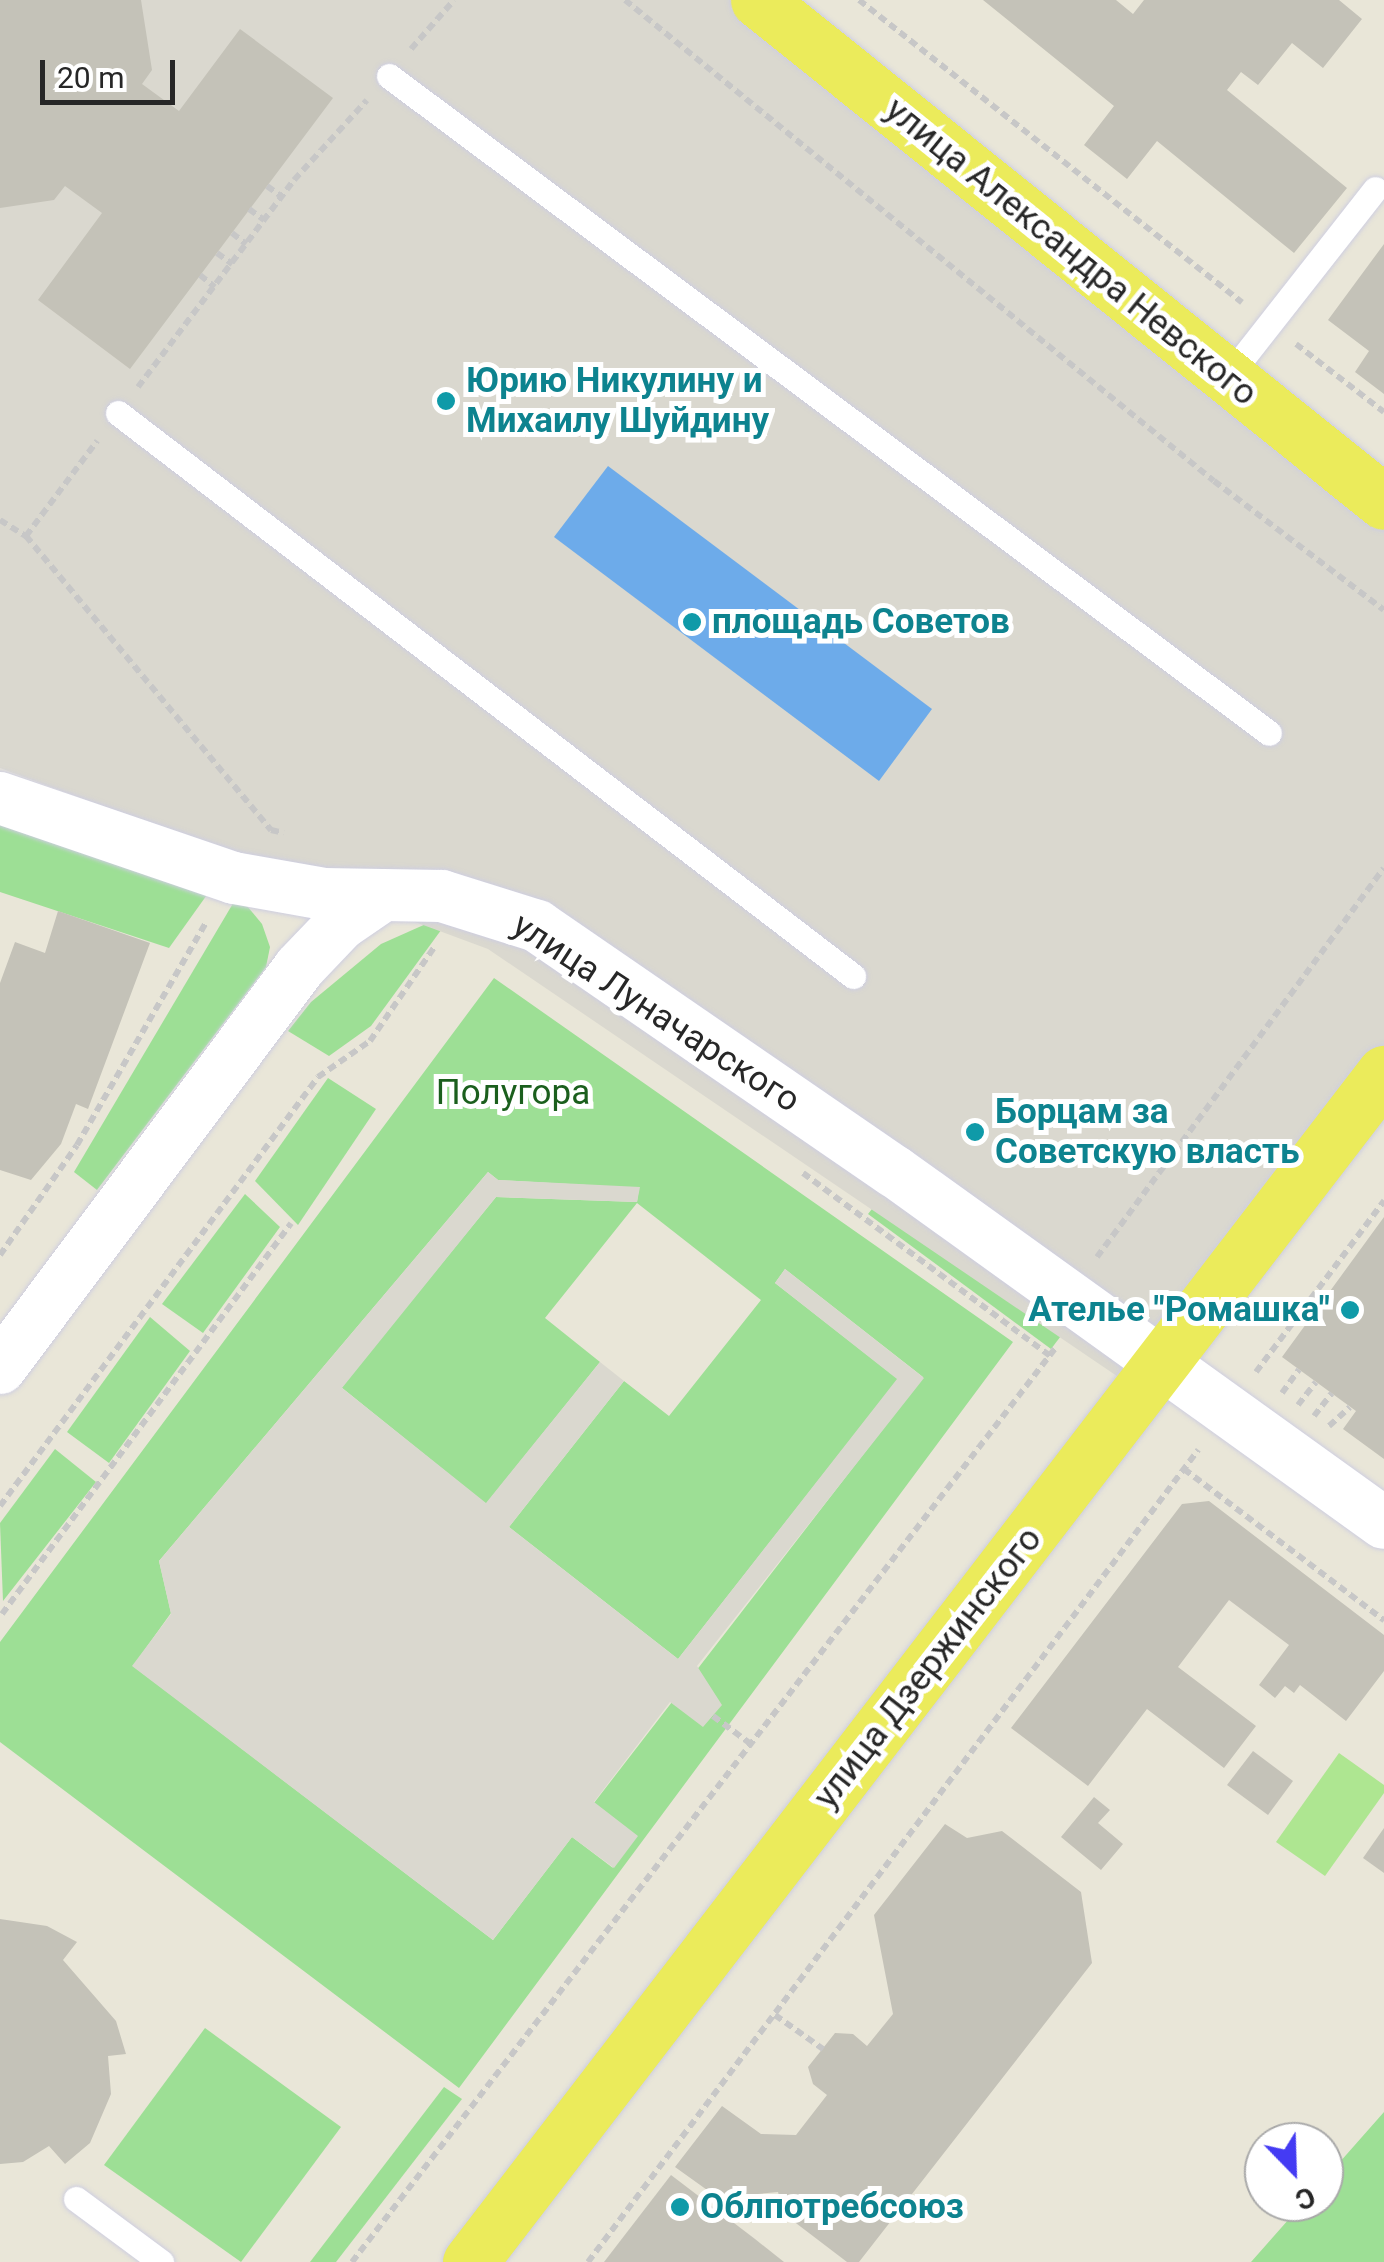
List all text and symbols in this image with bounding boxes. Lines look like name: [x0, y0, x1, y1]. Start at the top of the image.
scale bar: [45, 40, 180, 102]
text: 20 m: [57, 60, 124, 95]
street label: улица Александра Невского: [877, 89, 1265, 415]
place label: Юрию Никулину и Михаилу Шуйдину: [466, 360, 769, 442]
marker: Юрию Никулину и Михаилу Шуйдину: [435, 390, 457, 412]
place label: площадь Советов: [712, 601, 1010, 643]
marker: площадь Советов: [681, 611, 703, 633]
street label: улица Луначарского: [504, 904, 808, 1122]
park label: Полугора: [436, 1072, 590, 1114]
place label: Борцам за Советскую власть: [995, 1091, 1299, 1173]
marker: Борцам за Советскую власть: [964, 1121, 986, 1143]
place label: Ателье "Ромашка": [1028, 1289, 1330, 1331]
marker: Ателье "Ромашка": [1339, 1299, 1361, 1321]
street label: улица Дзержинского: [805, 1519, 1051, 1817]
north arrow: [1244, 2122, 1344, 2222]
text: С: [1290, 2179, 1320, 2217]
place label: Облпотребсоюз: [700, 2186, 964, 2228]
marker: Облпотребсоюз: [669, 2196, 691, 2218]

